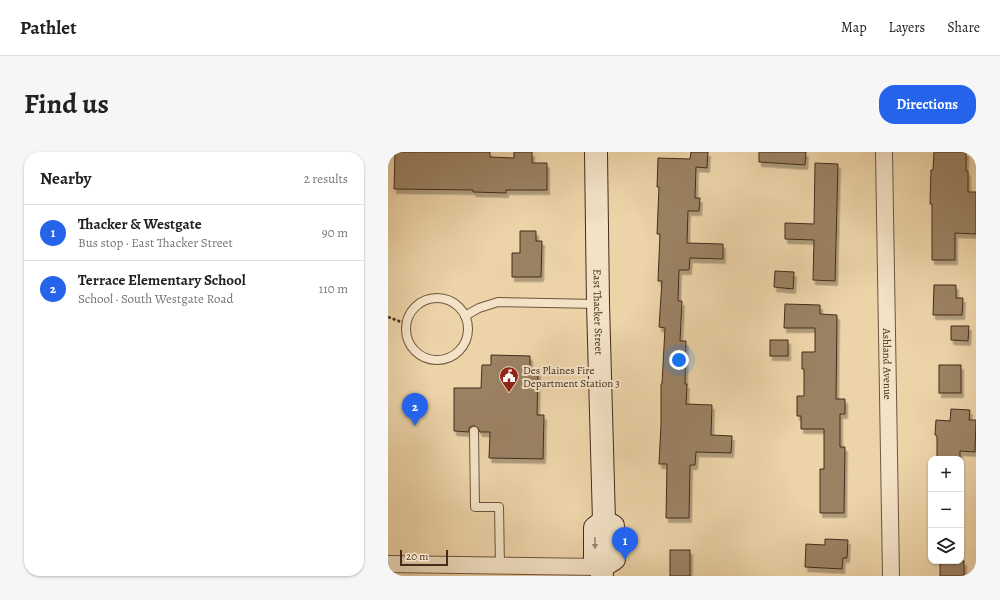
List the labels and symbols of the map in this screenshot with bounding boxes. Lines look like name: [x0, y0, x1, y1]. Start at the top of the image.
street label: East Thacker Street: [590, 269, 606, 356]
street label: Ashland Avenue: [879, 327, 895, 400]
your location: [669, 350, 689, 370]
place label: Des Plaines Fire Department Station 3: [523, 363, 620, 391]
public building icon: Des Plaines Fire Department Station 3: [498, 365, 520, 393]
pin: 2: [402, 393, 428, 426]
pin: 1: [612, 527, 638, 560]
one-way arrow: [592, 537, 598, 550]
scale bar: [400, 548, 448, 567]

